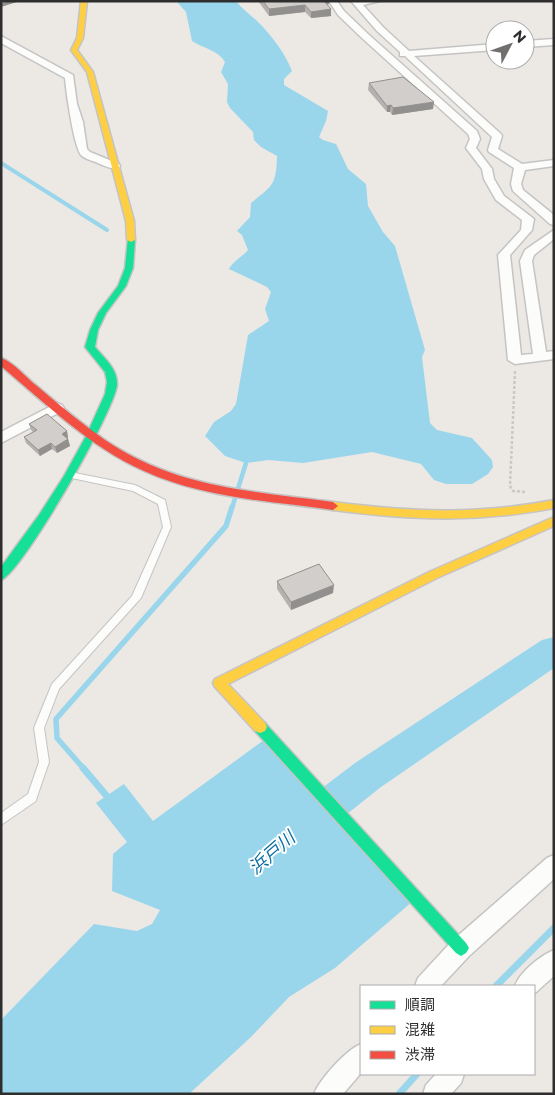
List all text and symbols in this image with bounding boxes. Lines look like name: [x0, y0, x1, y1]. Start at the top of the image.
north arrow: [485, 20, 535, 70]
text: N: [509, 26, 530, 47]
water label: 浜戸川: [244, 826, 301, 879]
legend: [360, 985, 535, 1075]
text: 順調: [405, 995, 435, 1014]
text: 混雑: [405, 1020, 435, 1039]
text: 渋滞: [405, 1045, 435, 1064]

